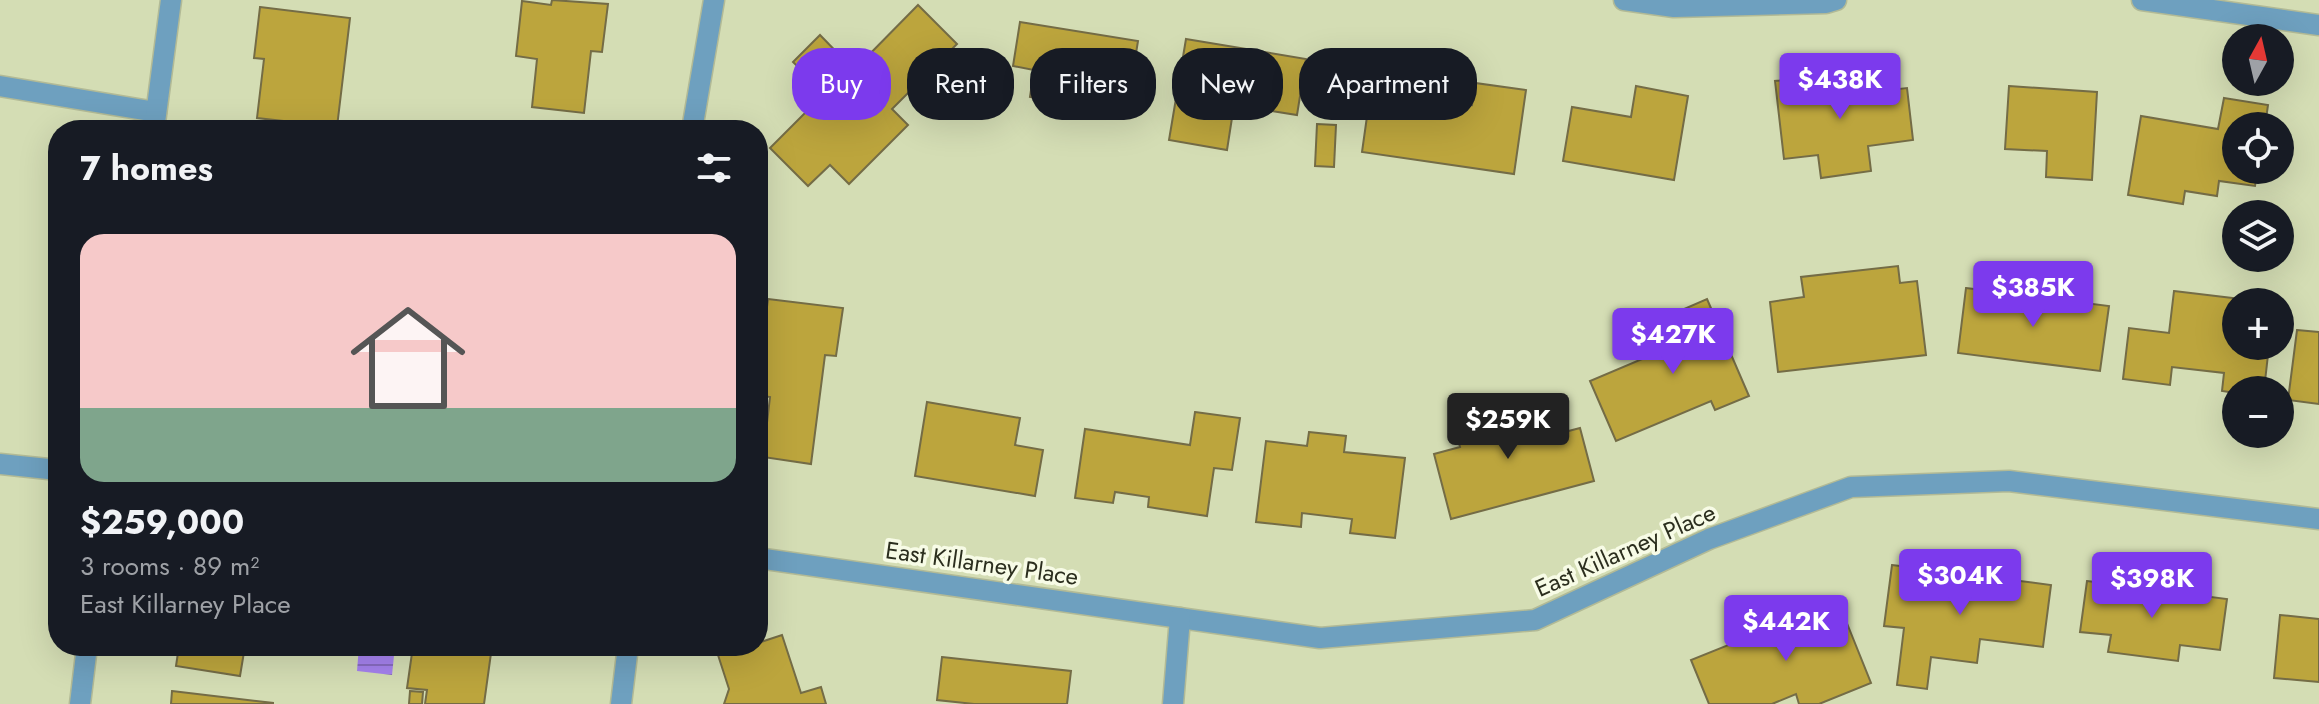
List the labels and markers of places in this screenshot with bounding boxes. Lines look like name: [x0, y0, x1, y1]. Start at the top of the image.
pin: $438K: [1784, 53, 1896, 121]
pin: $385K: [1977, 261, 2089, 329]
pin: $427K: [1617, 308, 1729, 376]
pin: $259K: [1452, 393, 1564, 461]
pin: $304K: [1904, 549, 2016, 617]
pin: $398K: [2096, 552, 2208, 620]
pin: $442K: [1730, 595, 1842, 663]

